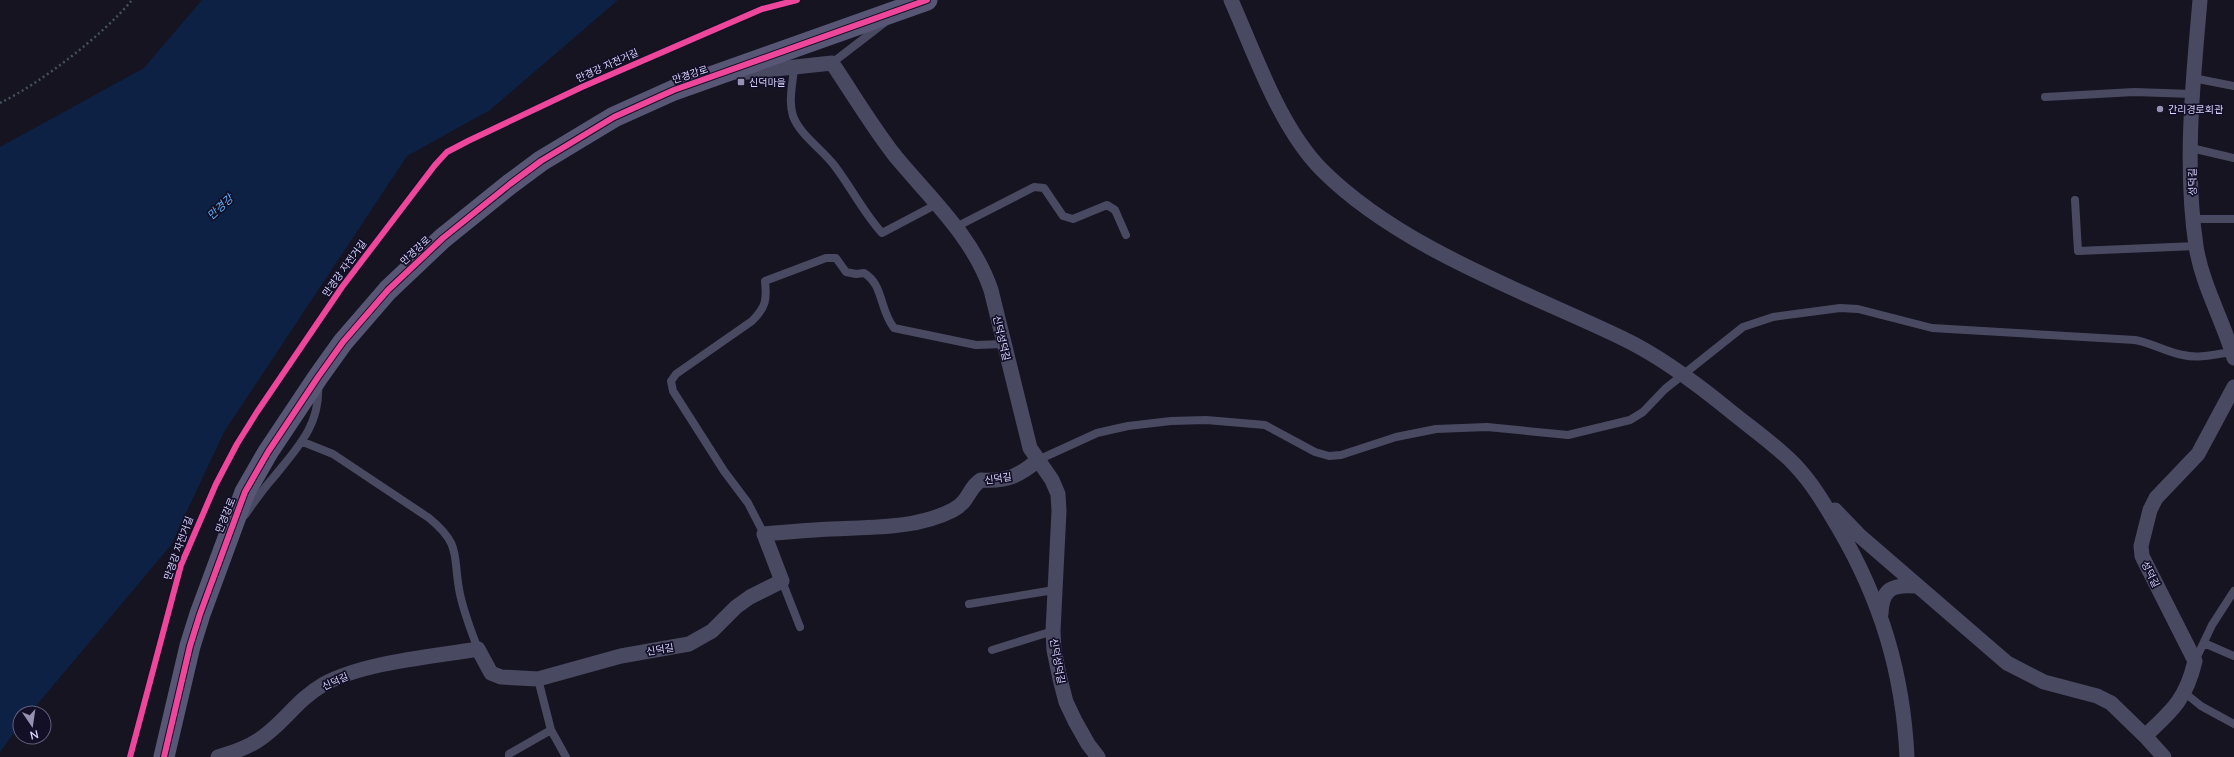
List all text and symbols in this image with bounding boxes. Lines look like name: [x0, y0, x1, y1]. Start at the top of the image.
street label: 만경강 자전거길: [574, 46, 640, 84]
street label: 만경강로: [671, 63, 709, 85]
place label: 신덕마을: [749, 76, 786, 88]
marker: 신덕마을: [736, 77, 746, 87]
place label: 간리경로회관: [2168, 103, 2224, 115]
marker: 간리경로회관: [2155, 104, 2165, 114]
street label: 성덕길: [2186, 168, 2198, 196]
water label: 만경강: [204, 190, 237, 222]
street label: 만경강로: [397, 233, 433, 267]
street label: 만경강 자전거길: [319, 237, 369, 299]
street label: 신덕성덕길: [991, 314, 1013, 362]
street label: 신덕길: [983, 470, 1013, 486]
street label: 만경강로: [213, 496, 237, 534]
street label: 만경강 자전거길: [161, 514, 195, 582]
street label: 성덕길: [2140, 559, 2162, 589]
street label: 신덕성덕길: [1048, 637, 1068, 685]
street label: 신덕길: [645, 641, 675, 657]
street label: 신덕길: [320, 670, 350, 692]
north arrow: [12, 705, 52, 745]
text: N: [29, 728, 40, 743]

